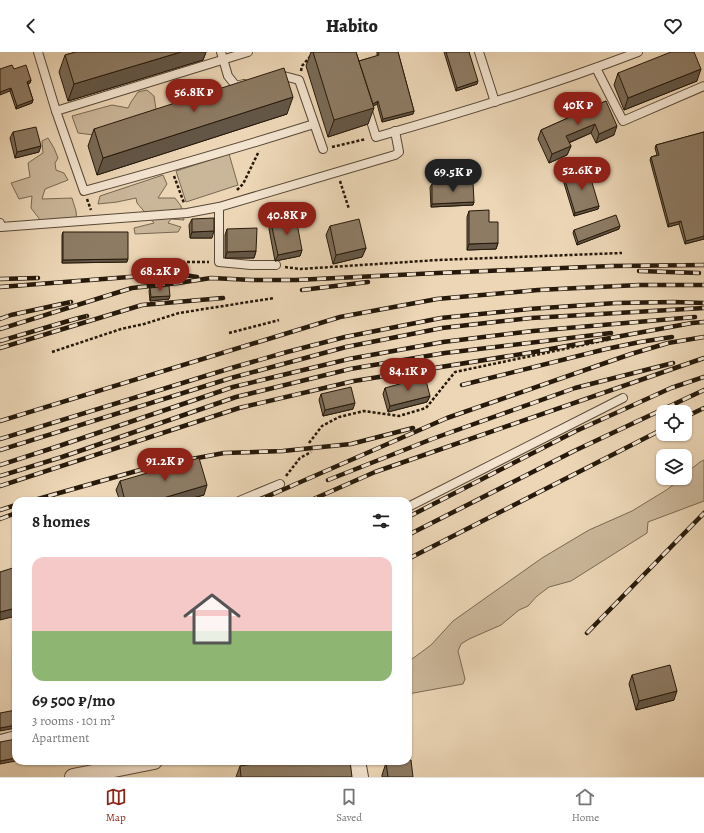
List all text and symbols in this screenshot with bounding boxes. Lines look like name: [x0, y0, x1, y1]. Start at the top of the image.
text: Habito: [326, 14, 378, 38]
icon: back: [20, 15, 42, 37]
icon: heart: [662, 15, 684, 37]
pin: 56.8K ₽: [157, 79, 231, 113]
text: 56.8K ₽: [175, 83, 213, 100]
pin: 40K ₽: [550, 92, 606, 126]
text: 40K ₽: [563, 96, 593, 113]
pin: 52.6K ₽: [545, 157, 619, 191]
pin: 69.5K ₽: [416, 159, 490, 193]
text: 52.6K ₽: [563, 161, 601, 178]
text: 69.5K ₽: [434, 163, 472, 180]
pin: 40.8K ₽: [250, 202, 324, 236]
text: 40.8K ₽: [267, 206, 307, 223]
pin: 68.2K ₽: [123, 258, 197, 292]
text: 68.2K ₽: [140, 262, 180, 279]
pin: 84.1K ₽: [371, 358, 445, 392]
text: 84.1K ₽: [389, 362, 427, 379]
map controls: [656, 405, 692, 485]
button: locate: [656, 405, 692, 441]
pin: 91.2K ₽: [128, 448, 202, 482]
button: layers: [656, 449, 692, 485]
text: 91.2K ₽: [146, 452, 184, 469]
text: 8 homes: [32, 510, 90, 533]
icon: filters: [370, 510, 392, 532]
icon: home: [176, 583, 248, 655]
text: 69 500 ₽/mo: [32, 689, 115, 712]
text: 3 rooms · 101 m²: [32, 712, 115, 729]
text: Apartment: [32, 729, 90, 746]
tab: Map: [105, 786, 127, 825]
tab: Saved: [336, 786, 362, 825]
tab: Home: [572, 786, 599, 825]

